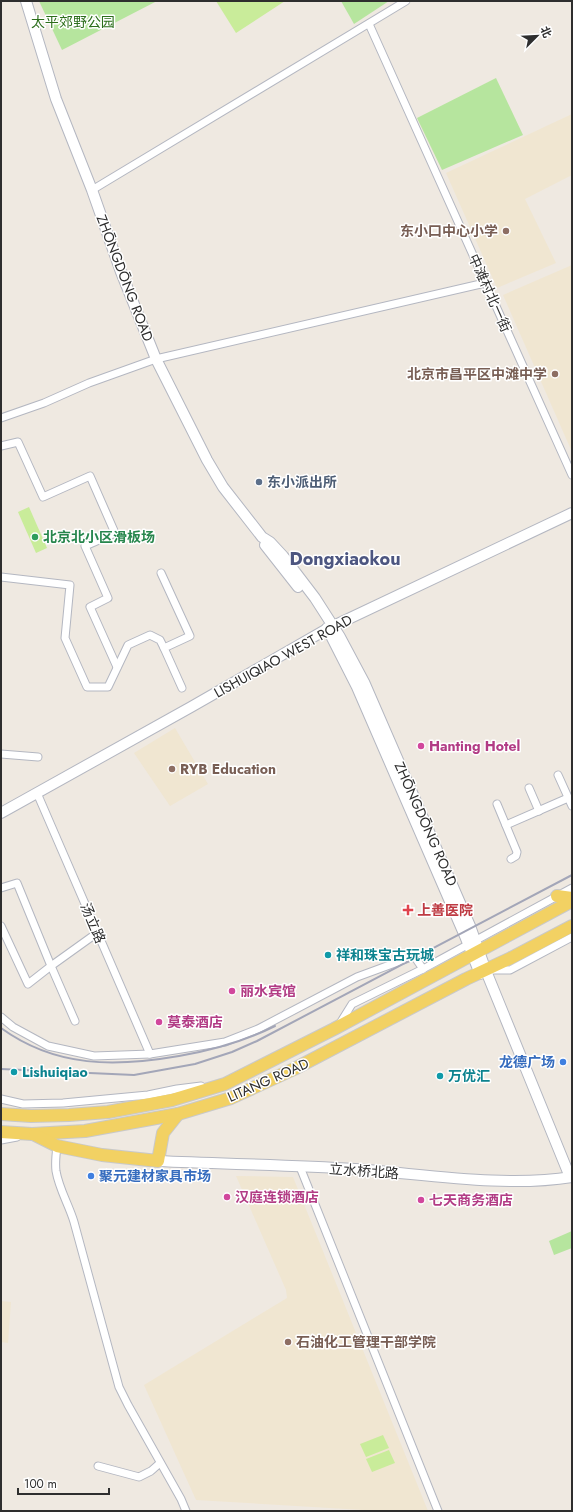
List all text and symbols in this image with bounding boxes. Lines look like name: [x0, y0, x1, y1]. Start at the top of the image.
park label: 太平郊野公园: [31, 12, 115, 32]
north arrow: [517, 16, 557, 56]
text: 北: [537, 24, 556, 40]
street label: ZHŌNGDŌNG ROAD: [92, 212, 158, 344]
place label: 东小口中心小学: [400, 221, 498, 241]
marker: 东小口中心小学: [501, 226, 511, 236]
street label: 中滩村北一街: [464, 251, 516, 335]
place label: 北京市昌平区中滩中学: [407, 364, 547, 384]
marker: 北京市昌平区中滩中学: [550, 369, 560, 379]
place label: 东小派出所: [267, 472, 337, 492]
marker: 东小派出所: [254, 477, 264, 487]
place label: 北京北小区滑板场: [43, 527, 155, 547]
marker: 北京北小区滑板场: [30, 532, 40, 542]
district label: Dongxiaokou: [289, 546, 401, 572]
street label: LISHUIQIAO WEST ROAD: [210, 610, 356, 702]
place label: Hanting Hotel: [429, 736, 520, 756]
marker: Hanting Hotel: [416, 741, 426, 751]
place label: RYB Education: [180, 759, 276, 779]
street label: ZHŌNGDŌNG ROAD: [390, 759, 462, 889]
marker: RYB Education: [167, 764, 177, 774]
street label: 汤立路: [76, 900, 110, 946]
place label: 上善医院: [417, 900, 473, 920]
marker: 上善医院: [402, 904, 414, 916]
place label: 祥和珠宝古玩城: [336, 945, 434, 965]
marker: 祥和珠宝古玩城: [323, 950, 333, 960]
place label: 丽水宾馆: [240, 981, 296, 1001]
marker: 丽水宾馆: [227, 986, 237, 996]
place label: 莫泰酒店: [167, 1012, 223, 1032]
marker: 莫泰酒店: [154, 1017, 164, 1027]
place label: 龙德广场: [499, 1052, 555, 1072]
street label: LITANG ROAD: [224, 1053, 312, 1107]
marker: 龙德广场: [558, 1057, 568, 1067]
place label: Lishuiqiao: [22, 1062, 88, 1082]
place label: 万优汇: [448, 1066, 490, 1086]
marker: Lishuiqiao: [9, 1067, 19, 1077]
marker: 万优汇: [435, 1071, 445, 1081]
street label: 立水桥北路: [328, 1159, 400, 1183]
place label: 聚元建材家具市场: [99, 1166, 211, 1186]
marker: 聚元建材家具市场: [86, 1171, 96, 1181]
place label: 汉庭连锁酒店: [235, 1187, 319, 1207]
place label: 七天商务酒店: [429, 1190, 513, 1210]
marker: 汉庭连锁酒店: [222, 1192, 232, 1202]
marker: 七天商务酒店: [416, 1195, 426, 1205]
place label: 石油化工管理干部学院: [296, 1332, 436, 1352]
marker: 石油化工管理干部学院: [283, 1337, 293, 1347]
scale bar: [18, 1470, 109, 1496]
text: 100 m: [24, 1475, 57, 1493]

